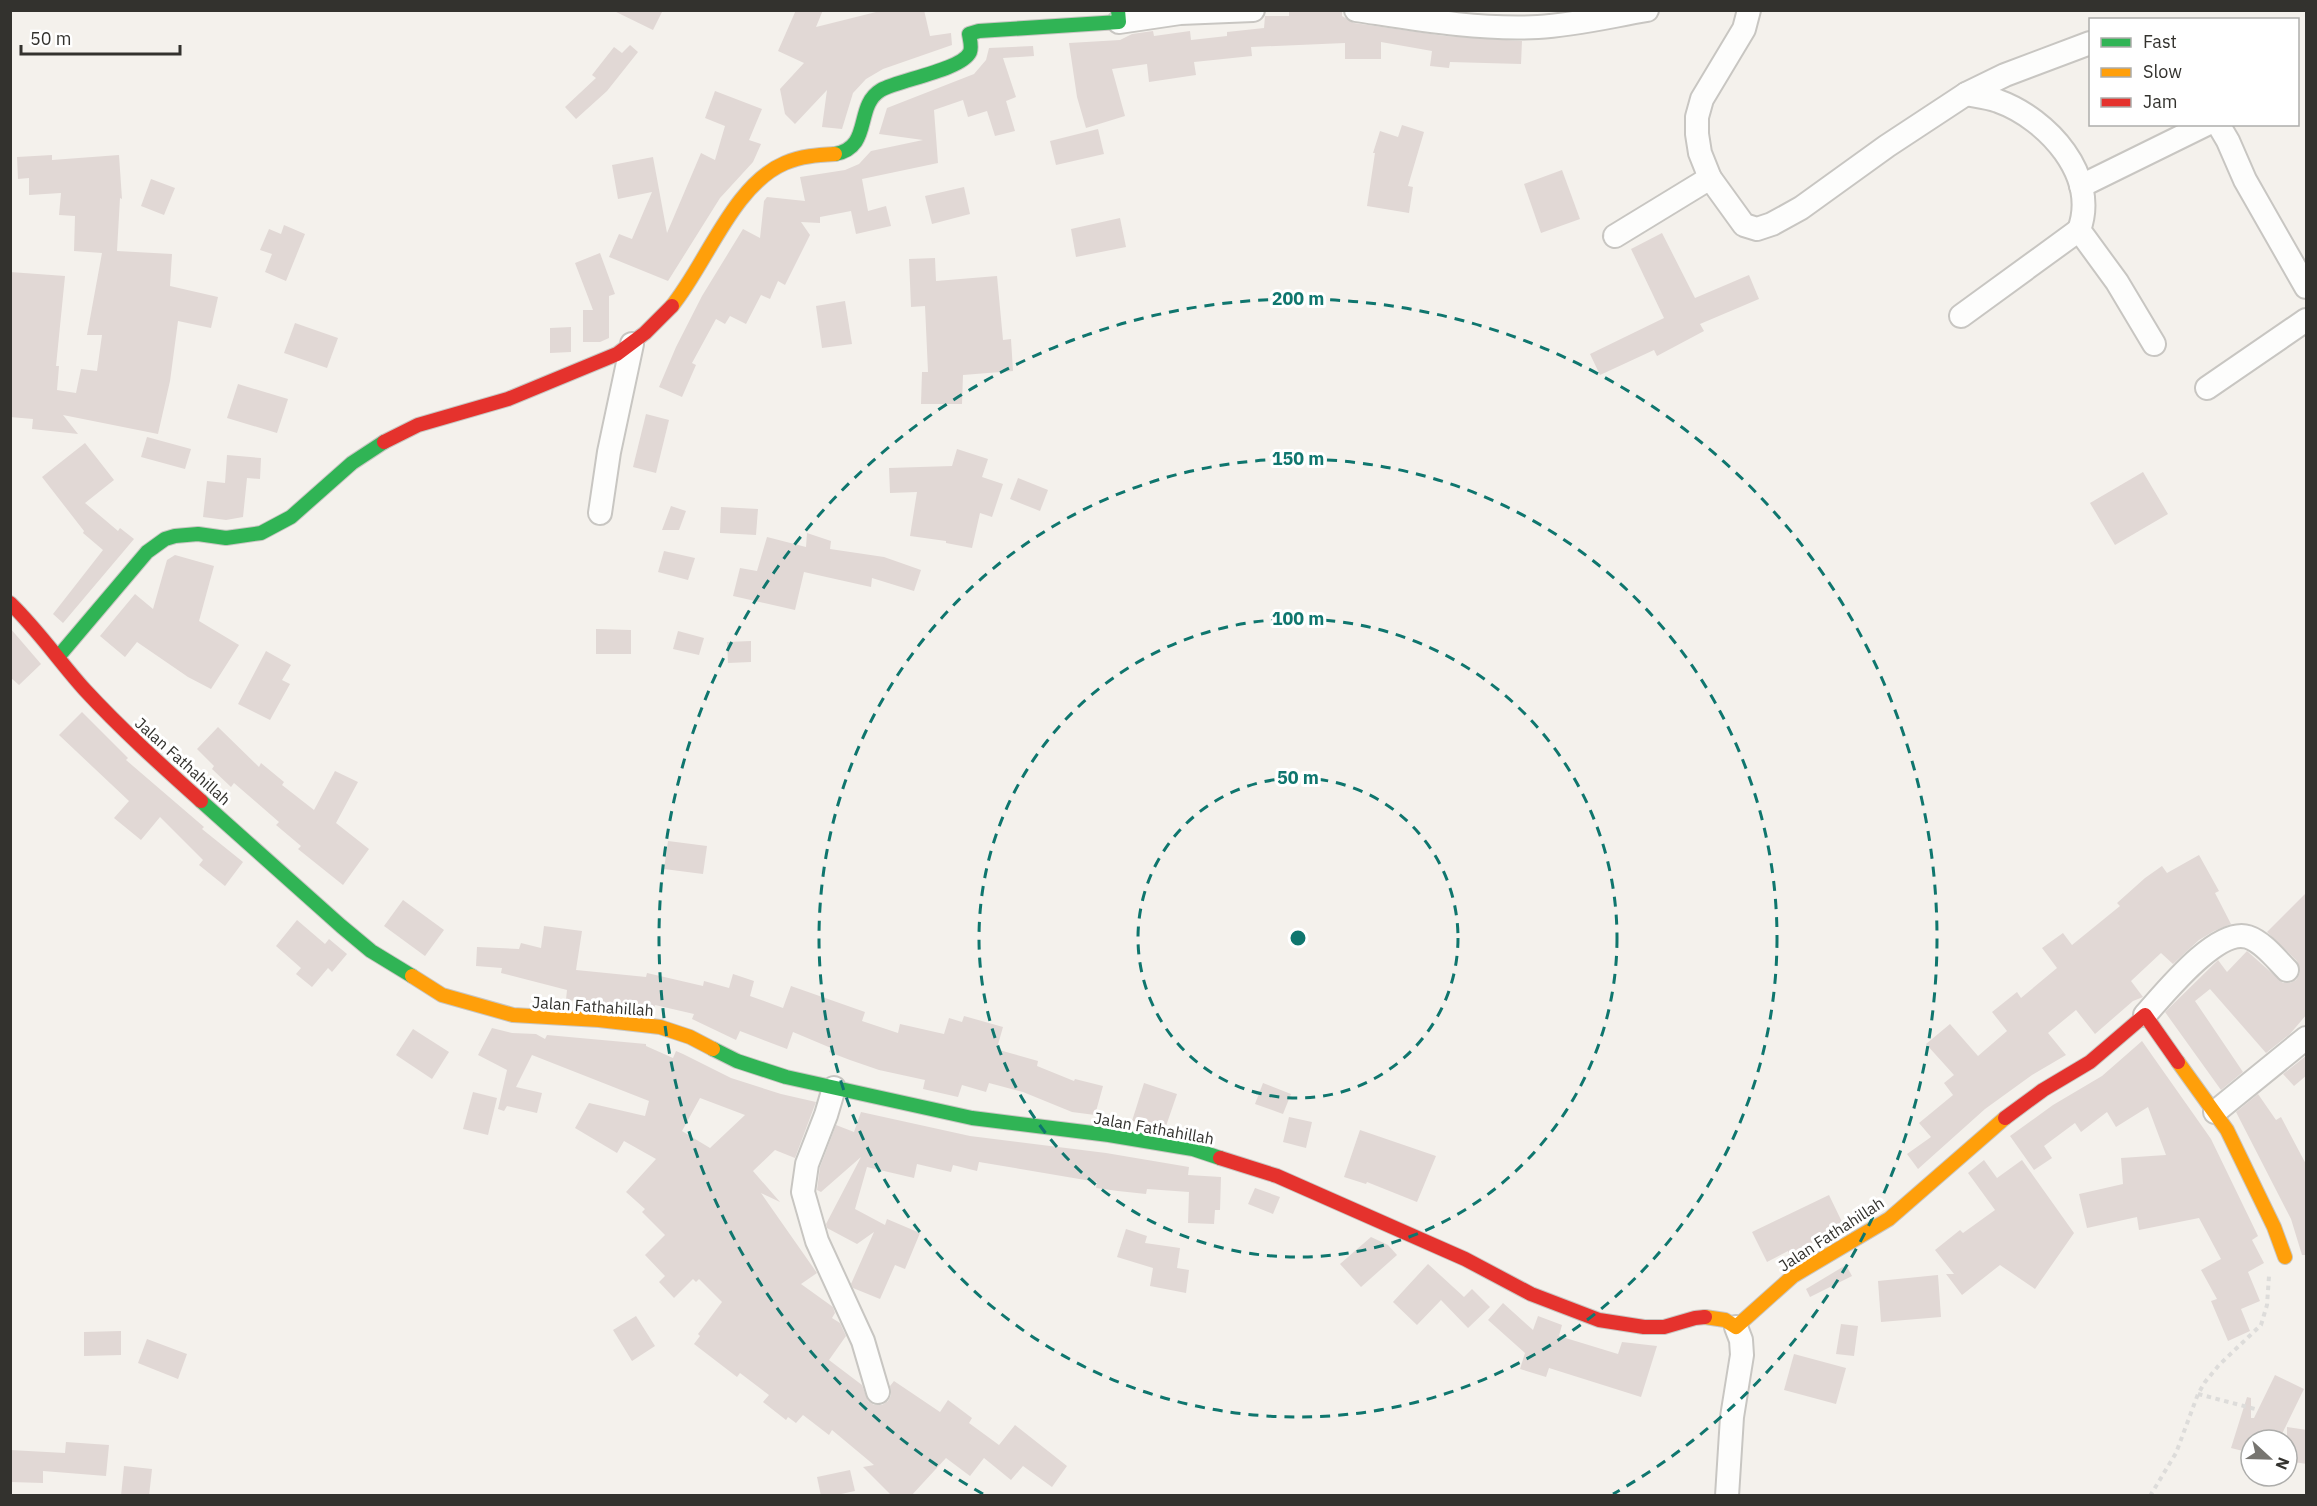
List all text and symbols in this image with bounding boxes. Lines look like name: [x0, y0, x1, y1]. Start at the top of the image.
scale bar: [21, 18, 180, 56]
legend: [2089, 18, 2299, 126]
text: 50 m: [30, 27, 72, 50]
text: Fast: [2143, 30, 2177, 53]
text: Slow: [2143, 60, 2182, 83]
text: Jam: [2143, 90, 2178, 113]
text: 200 m: [1272, 287, 1324, 310]
text: 150 m: [1272, 447, 1324, 470]
text: 100 m: [1272, 607, 1324, 630]
street label: Jalan Fathahillah: [131, 713, 235, 809]
text: 50 m: [1277, 766, 1319, 789]
centre of rings: [1288, 928, 1308, 948]
street label: Jalan Fathahillah: [531, 992, 655, 1020]
street label: Jalan Fathahillah: [1092, 1108, 1216, 1148]
street label: Jalan Fathahillah: [1774, 1192, 1888, 1276]
north arrow: [2239, 1428, 2299, 1488]
text: N: [2271, 1454, 2294, 1473]

